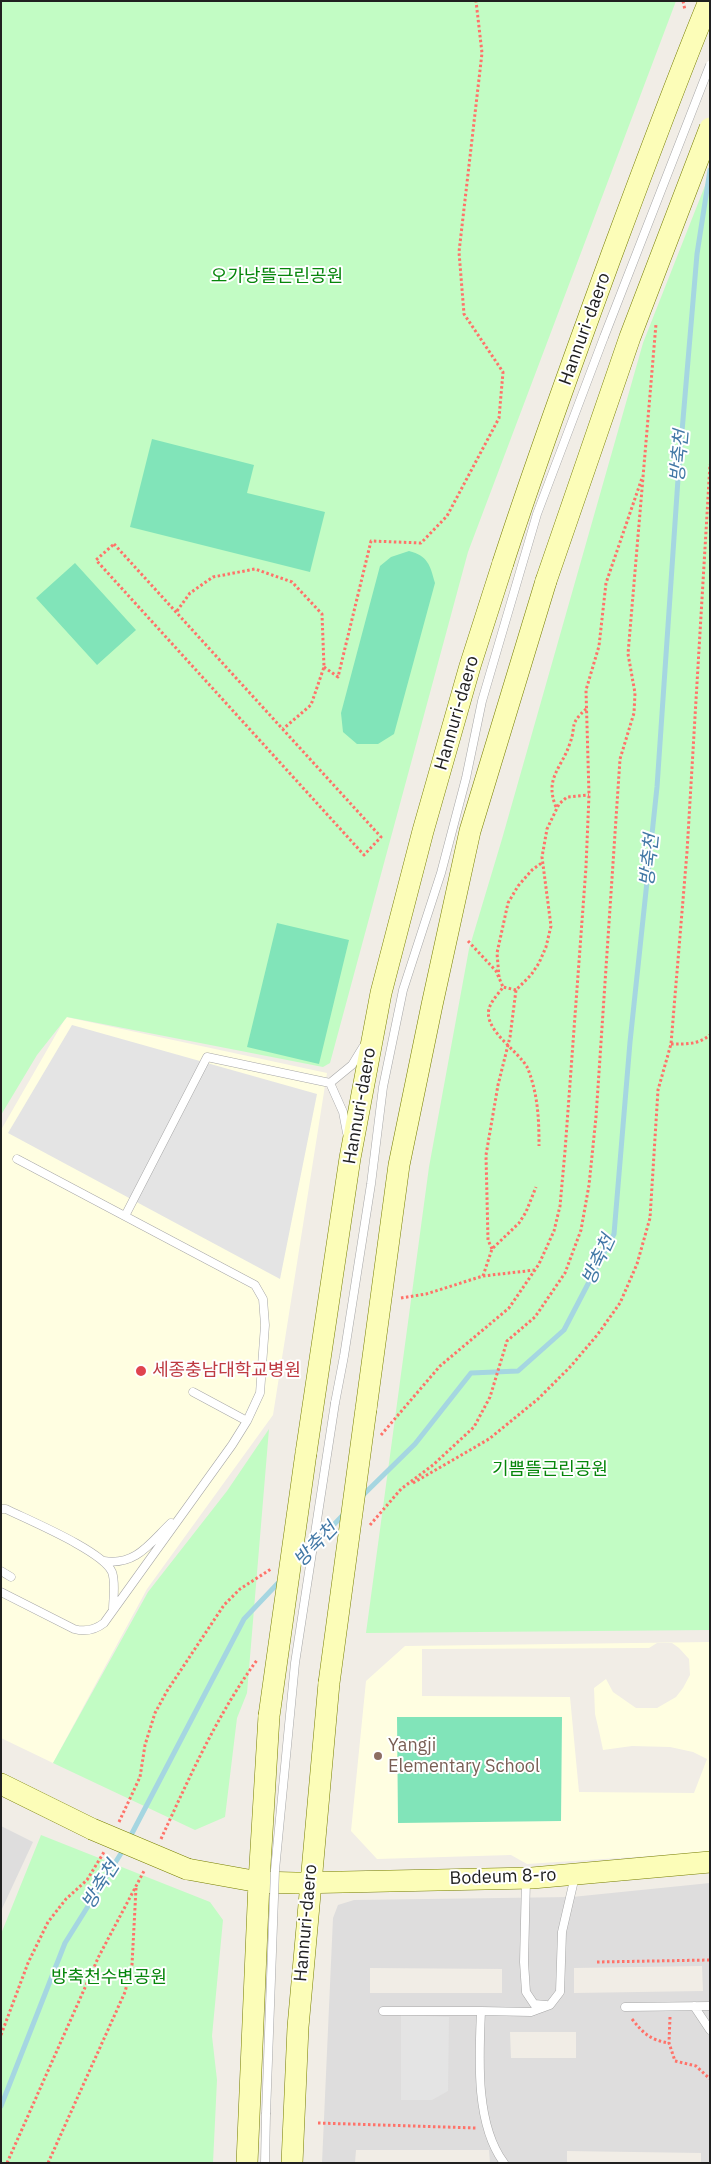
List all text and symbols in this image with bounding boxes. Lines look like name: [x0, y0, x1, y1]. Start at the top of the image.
park label: 오가낭뜰근린공원: [211, 266, 343, 288]
street label: Hannuri-daero: [555, 270, 615, 388]
water label: 방축천: [666, 429, 694, 483]
street label: Hannuri-daero: [430, 653, 484, 773]
water label: 방축천: [636, 833, 664, 887]
street label: Hannuri-daero: [339, 1046, 381, 1166]
water label: 방축천: [578, 1231, 620, 1289]
place label: 세종충남대학교병원: [152, 1360, 301, 1382]
marker: 세종충남대학교병원: [134, 1364, 148, 1378]
park label: 기쁨뜰근린공원: [492, 1459, 608, 1481]
water label: 방축천: [290, 1518, 342, 1572]
place label: Yangji Elementary School: [388, 1735, 540, 1778]
marker: Yangji Elementary School: [372, 1750, 384, 1762]
water label: 방축천: [77, 1857, 125, 1913]
street label: Hannuri-daero: [290, 1863, 322, 1983]
street label: Bodeum 8-ro: [449, 1864, 557, 1890]
park label: 방축천수변공원: [51, 1967, 167, 1989]

